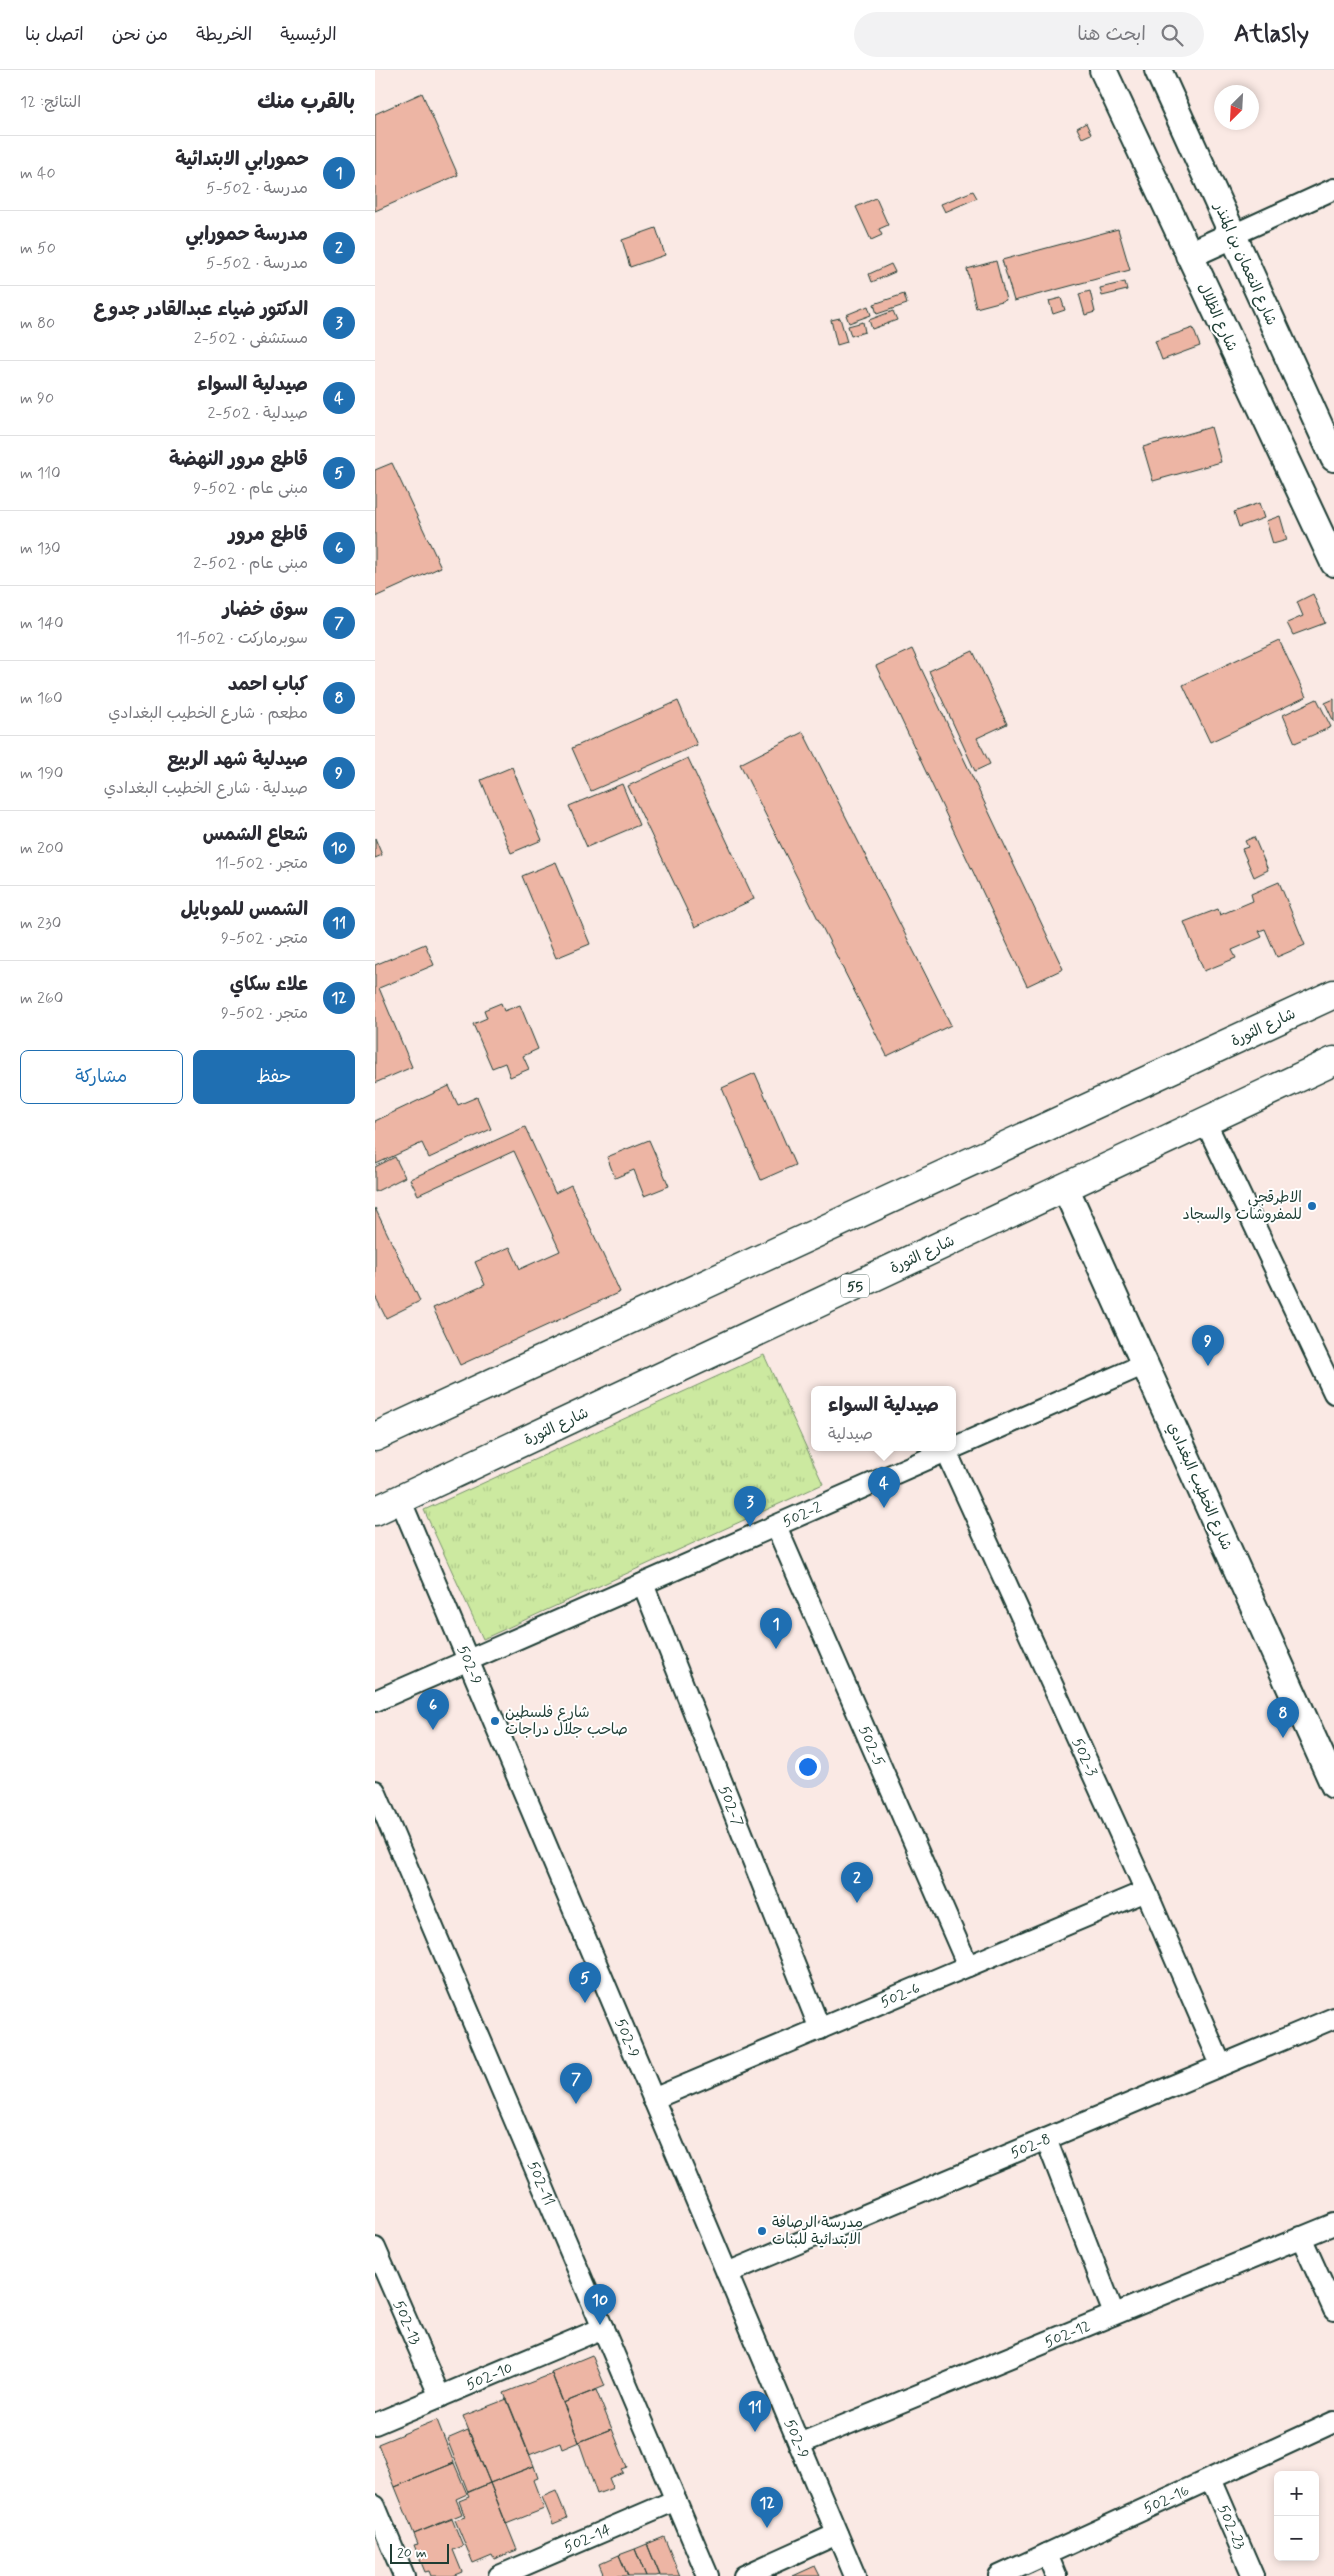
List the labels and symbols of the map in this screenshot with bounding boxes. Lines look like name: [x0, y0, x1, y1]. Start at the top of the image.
north arrow: [1214, 85, 1259, 130]
street label: شارع النعمان بن المنذر: [1209, 199, 1281, 329]
street label: شارع الظلال: [1193, 280, 1242, 355]
street label: شارع الثورة: [1228, 1004, 1299, 1052]
place label: الاطرقجي للمفروشات والسجاد: [1182, 1188, 1302, 1225]
marker: الاطرقجي للمفروشات والسجاد: [1306, 1200, 1318, 1212]
street label: شارع الثورة: [887, 1231, 958, 1279]
road number: 55: [841, 1274, 869, 1298]
pin: 9: [1192, 1325, 1224, 1366]
street label: شارع الثورة: [521, 1403, 592, 1451]
street label: شارع الخطيب البغدادي: [1162, 1419, 1236, 1553]
pin: 4: [868, 1467, 900, 1508]
pin: 3: [734, 1486, 766, 1527]
street label: 502-2: [780, 1498, 825, 1532]
pin: 1: [760, 1608, 792, 1649]
street label: 502-9: [452, 1643, 486, 1688]
pin: 6: [417, 1689, 449, 1730]
pin: 8: [1267, 1697, 1299, 1738]
place label: شارع فلسطين صاحب جلال دراجات: [505, 1703, 628, 1740]
marker: شارع فلسطين صاحب جلال دراجات: [489, 1715, 501, 1727]
street label: 502-5: [853, 1723, 889, 1770]
street label: 502-3: [1067, 1735, 1102, 1780]
your location: [795, 1754, 821, 1780]
street label: 502-7: [713, 1783, 748, 1830]
pin: 2: [841, 1862, 873, 1903]
pin: 5: [569, 1962, 601, 2003]
street label: 502-6: [878, 1978, 923, 2013]
street label: 502-9: [610, 2016, 644, 2061]
pin: 7: [560, 2063, 592, 2104]
street label: 502-8: [1008, 2129, 1054, 2164]
street label: 502-11: [522, 2158, 559, 2209]
place label: مدرسة الرصافة الابتدائية للبنات: [772, 2213, 863, 2250]
marker: مدرسة الرصافة الابتدائية للبنات: [756, 2225, 768, 2237]
pin: 10: [584, 2284, 616, 2325]
street label: 502-13: [388, 2297, 425, 2348]
street label: 502-12: [1042, 2316, 1094, 2353]
street label: 502-10: [463, 2358, 516, 2395]
pin: 11: [739, 2391, 771, 2432]
street label: 502-9: [779, 2416, 813, 2462]
street label: 502-16: [1140, 2481, 1193, 2519]
pin: 12: [751, 2487, 783, 2528]
street label: 502-23: [1212, 2502, 1249, 2553]
street label: 502-14: [561, 2520, 614, 2558]
scale bar: [390, 2541, 449, 2564]

